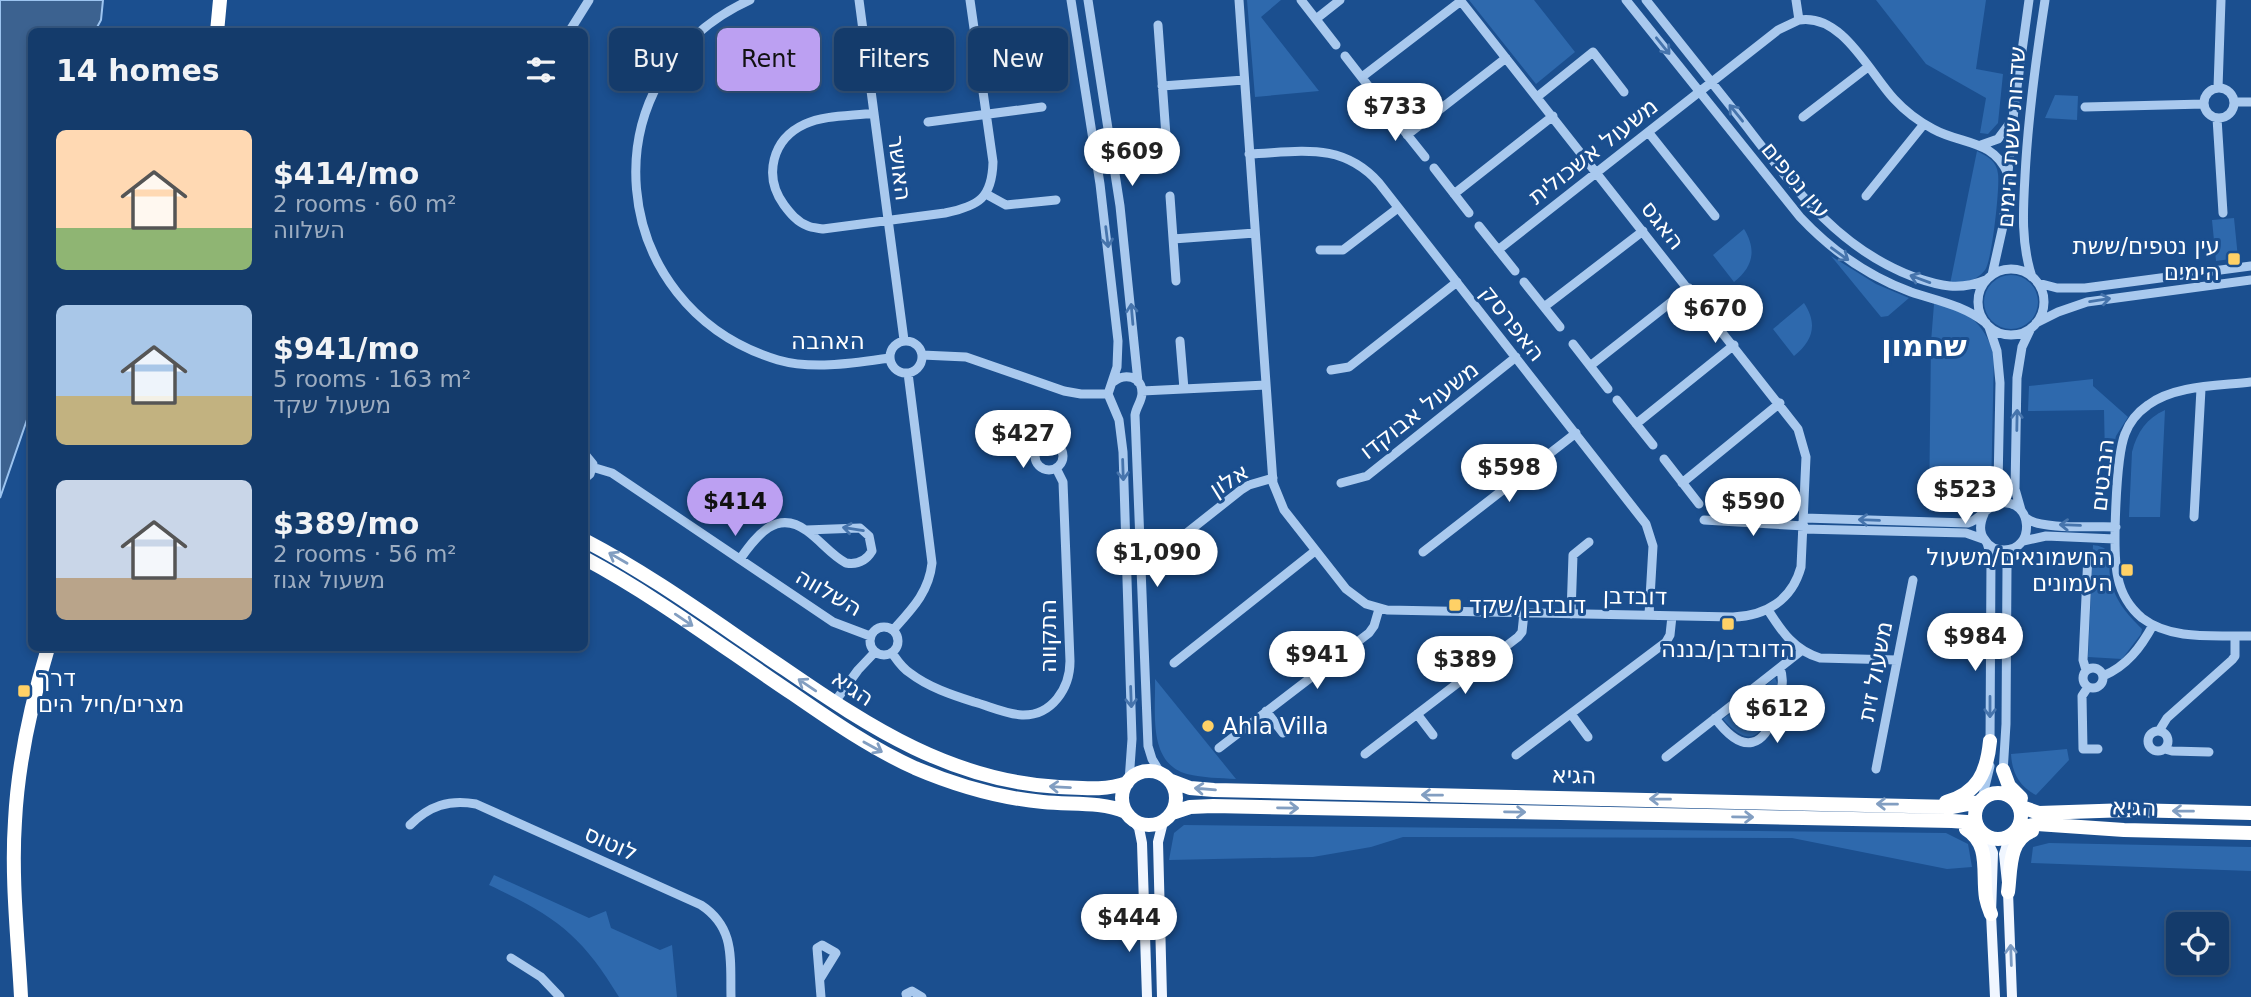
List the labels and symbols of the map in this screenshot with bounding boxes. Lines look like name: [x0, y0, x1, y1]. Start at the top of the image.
one-way arrow: [1655, 36, 1670, 55]
street label: שדרות ששת הימים: [1992, 45, 2030, 229]
pin: $733: [1354, 83, 1436, 143]
street label: משעול אשכולית: [1523, 93, 1663, 209]
one-way arrow: [1728, 105, 1744, 123]
pin: $609: [1091, 128, 1173, 188]
street label: האושר: [883, 134, 917, 202]
street label: עין נטפים: [1756, 136, 1836, 224]
street label: האגס: [1636, 195, 1690, 255]
one-way arrow: [1101, 225, 1114, 248]
place label: עין נטפים/ששת הימים: [2073, 233, 2220, 285]
one-way arrow: [1830, 247, 1849, 261]
marker: עין נטפים/ששת הימים: [2226, 251, 2242, 267]
one-way arrow: [1910, 272, 1932, 284]
street label: האפרסק: [1475, 280, 1551, 366]
pin: $670: [1674, 286, 1756, 345]
one-way arrow: [2088, 293, 2111, 306]
one-way arrow: [1125, 303, 1138, 325]
street label: האהבה: [791, 328, 865, 354]
district label: שחמון: [1881, 328, 1967, 363]
street label: משעול אבוקדו: [1355, 356, 1483, 464]
one-way arrow: [2010, 408, 2023, 431]
pin: $427: [982, 410, 1064, 470]
street label: הנבטים: [2085, 437, 2119, 513]
pin: $598: [1468, 444, 1550, 504]
one-way arrow: [1117, 458, 1130, 481]
street label: אלון: [1205, 458, 1253, 502]
pin: $523: [1924, 466, 2006, 526]
pin: $414: [694, 478, 776, 538]
pin: $590: [1712, 478, 1794, 538]
one-way arrow: [1858, 514, 1881, 527]
one-way arrow: [2059, 519, 2082, 532]
one-way arrow: [842, 523, 864, 536]
pin: $1,090: [1100, 530, 1214, 589]
place label: החשמונאים/משעול העמונים: [1926, 544, 2113, 596]
one-way arrow: [609, 551, 629, 565]
marker: החשמונאים/משעול העמונים: [2119, 562, 2135, 578]
street label: השלווה: [791, 563, 867, 621]
street label: דובדבן: [1603, 582, 1667, 610]
place label: דובדבן/שקד: [1469, 592, 1586, 618]
marker: דובדבן/שקד: [1447, 597, 1463, 613]
street label: התקווה: [1035, 599, 1061, 673]
one-way arrow: [674, 613, 693, 627]
pin: $984: [1934, 614, 2016, 673]
marker: הדובדבן/בננה: [1720, 616, 1736, 632]
street label: משעול זית: [1853, 619, 1897, 723]
pin: $941: [1276, 632, 1358, 691]
pin: $389: [1424, 636, 1506, 696]
place label: הדובדבן/בננה: [1661, 636, 1795, 662]
place label: דרך מצרים/חיל הים: [38, 665, 184, 717]
street label: הגיא: [827, 665, 879, 711]
one-way arrow: [798, 678, 817, 692]
marker: דרך מצרים/חיל הים: [16, 683, 32, 699]
one-way arrow: [1124, 686, 1137, 709]
pin: $612: [1736, 686, 1818, 745]
one-way arrow: [1983, 695, 1997, 718]
place label: Ahla Villa: [1222, 713, 1329, 739]
marker: Ahla Villa: [1200, 718, 1216, 734]
one-way arrow: [862, 740, 883, 754]
street label: הגיא: [1551, 762, 1597, 788]
one-way arrow: [1049, 780, 1072, 793]
one-way arrow: [1194, 782, 1217, 795]
one-way arrow: [1421, 788, 1444, 802]
one-way arrow: [1648, 793, 1671, 806]
street label: הגיא: [2111, 793, 2157, 821]
one-way arrow: [1876, 797, 1899, 811]
one-way arrow: [1276, 801, 1299, 814]
one-way arrow: [2172, 804, 2195, 818]
one-way arrow: [1503, 806, 1526, 819]
one-way arrow: [1731, 810, 1754, 824]
street label: לוטוס: [580, 820, 642, 866]
pin: $444: [1088, 894, 1170, 954]
one-way arrow: [2004, 944, 2017, 967]

